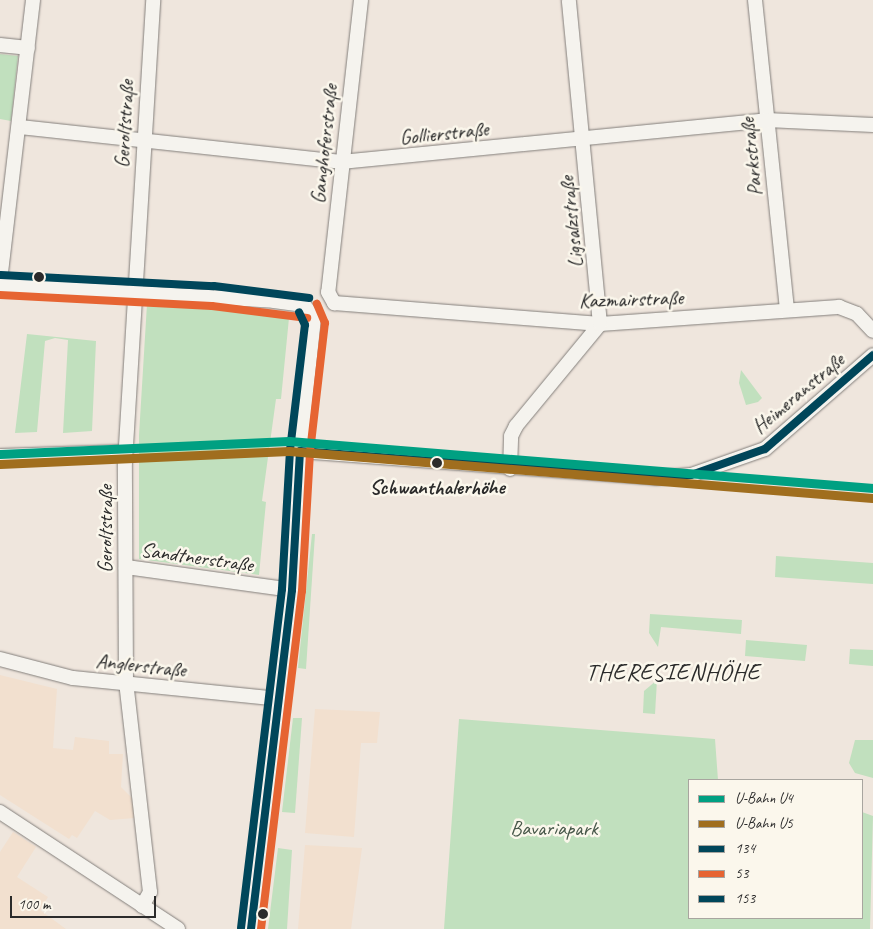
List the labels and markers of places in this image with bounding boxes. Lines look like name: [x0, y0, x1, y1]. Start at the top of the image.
unlabelled marker: [34, 272, 44, 282]
marker: Schwanthalerhöhe: [428, 454, 446, 472]
place label: Schwanthalerhöhe: [370, 474, 504, 500]
unlabelled marker: [258, 909, 268, 919]

